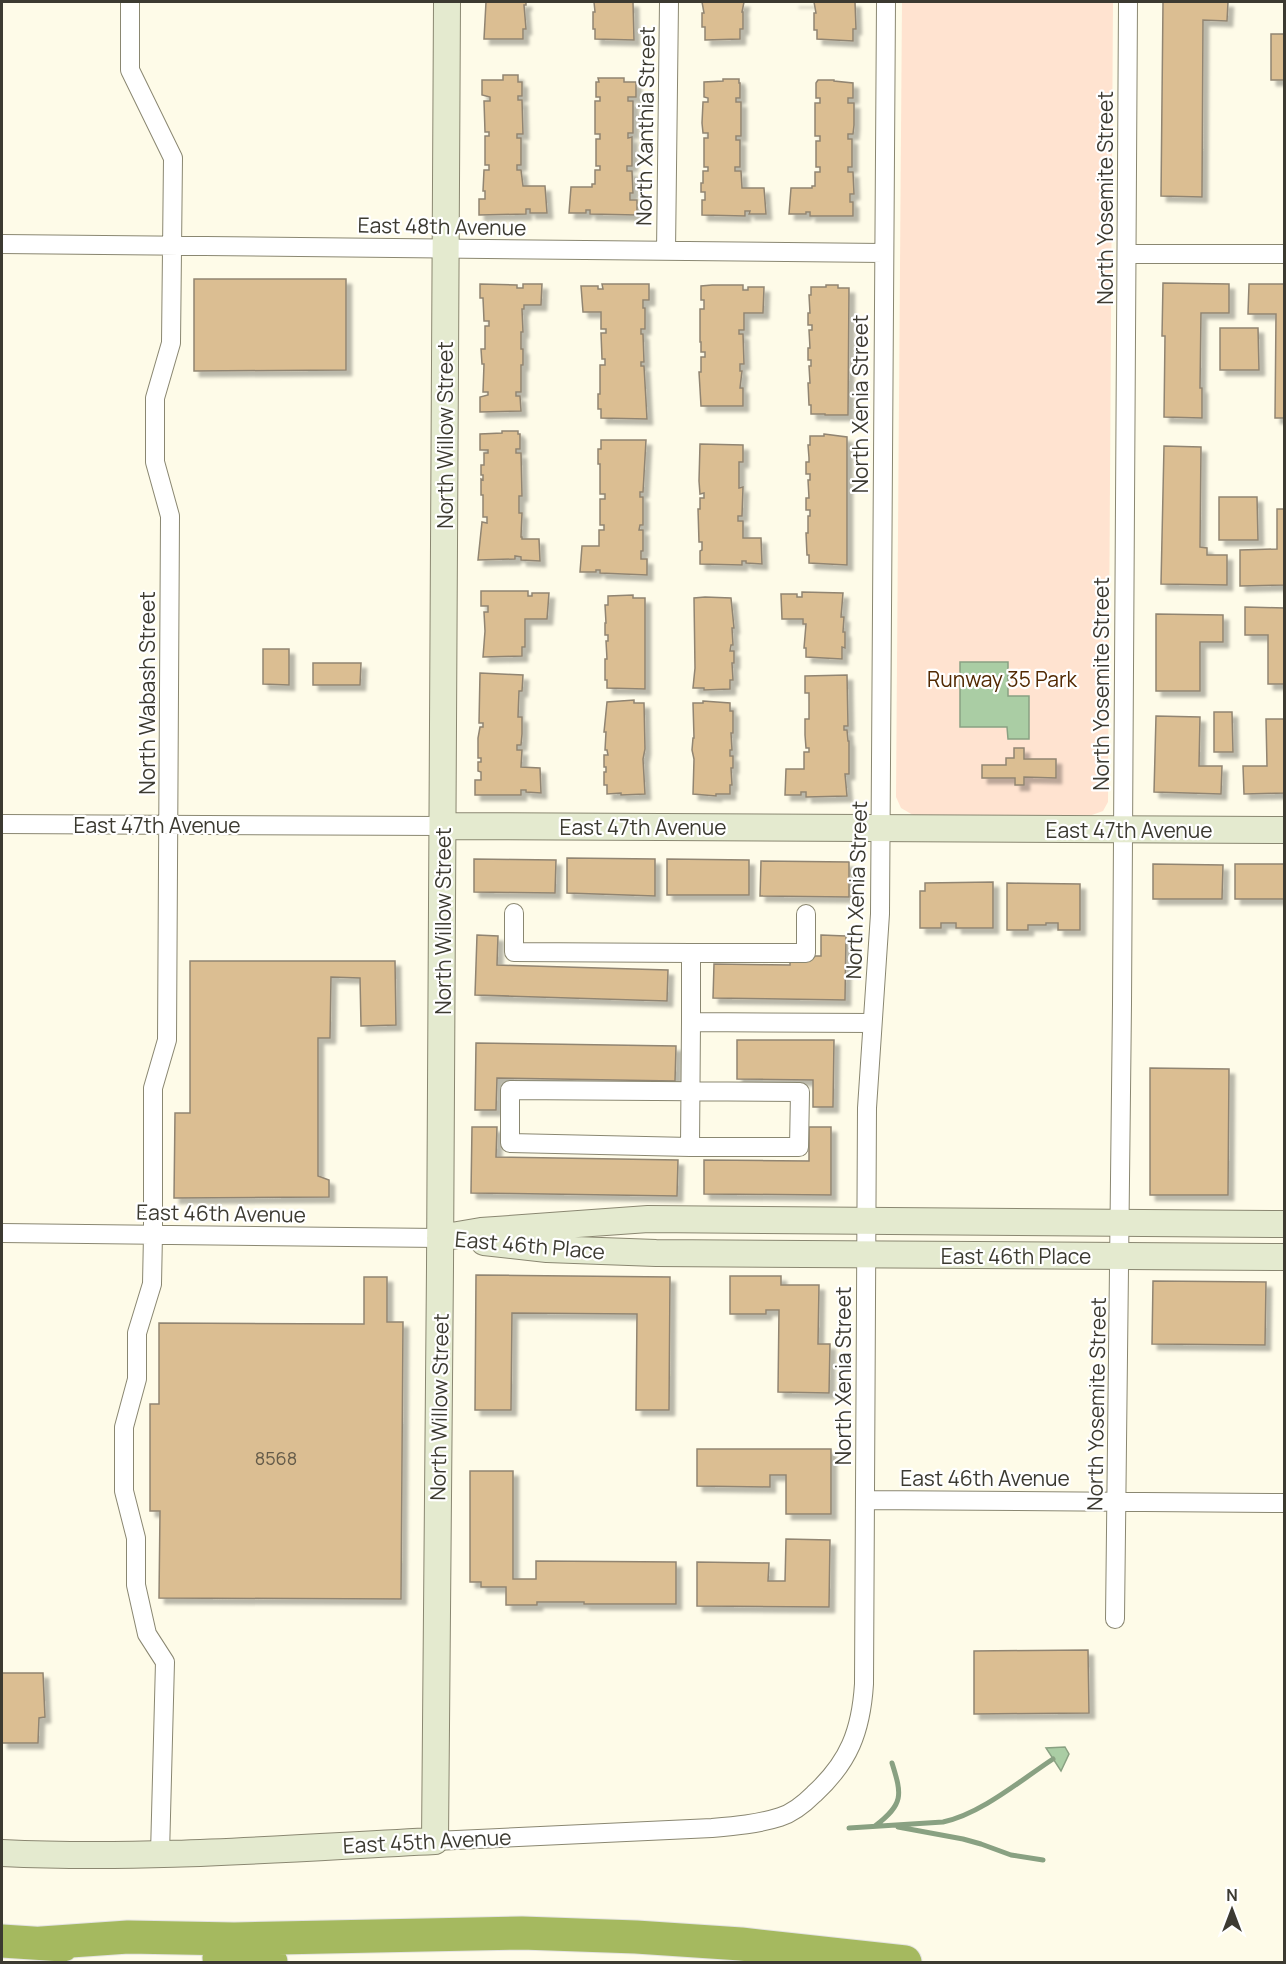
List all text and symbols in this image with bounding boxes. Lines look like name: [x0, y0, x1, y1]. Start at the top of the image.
street label: North Xanthia Street: [629, 26, 661, 226]
street label: North Yosemite Street: [1091, 91, 1119, 305]
street label: East 48th Avenue: [357, 211, 527, 241]
street label: North Xenia Street: [846, 315, 874, 493]
street label: North Willow Street: [431, 341, 459, 529]
street label: North Yosemite Street: [1087, 577, 1115, 791]
street label: North Wabash Street: [133, 591, 161, 795]
park label: Runway 35 Park: [927, 665, 1077, 693]
street label: North Xenia Street: [839, 800, 873, 980]
street label: East 47th Avenue: [73, 811, 241, 839]
street label: East 47th Avenue: [559, 813, 727, 841]
street label: East 47th Avenue: [1045, 816, 1213, 844]
street label: North Willow Street: [429, 827, 457, 1015]
street label: East 46th Avenue: [136, 1198, 306, 1228]
street label: East 46th Place: [454, 1224, 606, 1266]
street label: East 46th Place: [941, 1242, 1091, 1270]
street label: North Xenia Street: [829, 1287, 857, 1465]
street label: North Yosemite Street: [1080, 1297, 1112, 1511]
street label: North Willow Street: [423, 1313, 455, 1501]
house number: 8568: [255, 1446, 297, 1470]
street label: East 46th Avenue: [900, 1464, 1070, 1492]
street label: East 45th Avenue: [342, 1823, 512, 1859]
north arrow: [1202, 1880, 1262, 1940]
text: N: [1226, 1884, 1238, 1906]

